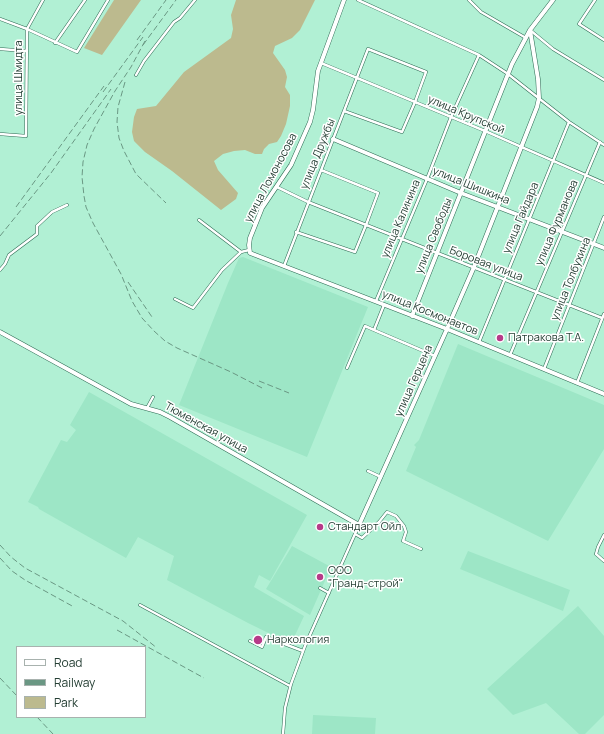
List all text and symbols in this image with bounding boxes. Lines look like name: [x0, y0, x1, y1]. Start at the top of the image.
street label: улица Шмидта: [12, 40, 26, 116]
street label: улица Крупской: [426, 93, 506, 137]
street label: улица Дружбы: [298, 117, 338, 191]
street label: улица Ломоносова: [242, 131, 300, 225]
street label: улица Шишкина: [430, 164, 512, 208]
street label: улица Калинина: [379, 178, 423, 260]
street label: улица Фурманова: [533, 178, 581, 268]
street label: улица Гайдара: [500, 180, 542, 256]
street label: улица Свободы: [413, 196, 455, 276]
street label: улица Толбухина: [548, 236, 594, 322]
street label: Боровая улица: [447, 244, 525, 284]
street label: улица Космонавтов: [380, 288, 480, 338]
place label: Патракова Т.А.: [508, 331, 584, 345]
marker: Патракова Т.А.: [495, 333, 505, 343]
street label: улица Герцена: [392, 343, 436, 419]
street label: Тюменская улица: [162, 400, 250, 456]
place label: Стандарт Ойл: [328, 520, 401, 534]
marker: Стандарт Ойл: [315, 522, 325, 532]
place label: ООО "Гранд-строй": [328, 564, 403, 590]
marker: ООО "Гранд-строй": [315, 572, 325, 582]
place label: Наркология: [267, 633, 329, 647]
marker: Наркология: [252, 634, 264, 646]
legend: [16, 646, 146, 718]
text: Road: [54, 654, 82, 671]
text: Railway: [54, 674, 95, 691]
text: Park: [54, 694, 78, 711]

